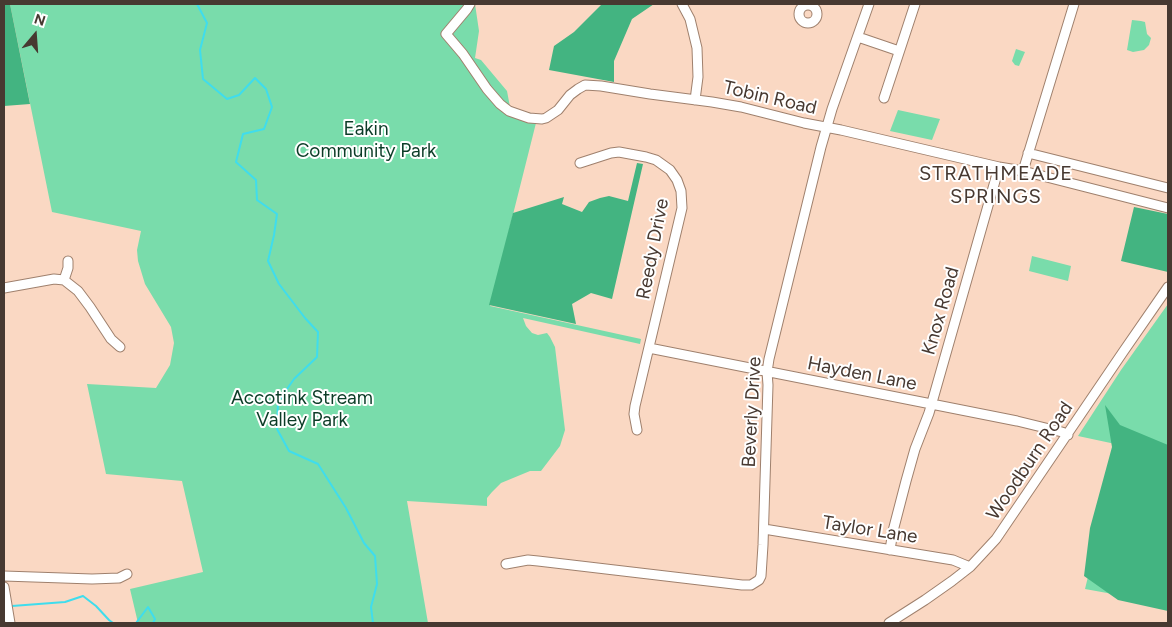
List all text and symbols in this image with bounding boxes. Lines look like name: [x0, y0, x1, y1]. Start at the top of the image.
north arrow: [10, 10, 60, 60]
text: N: [32, 10, 48, 30]
street label: Tobin Road: [721, 76, 819, 120]
park label: Eakin Community Park: [296, 118, 436, 162]
district label: STRATHMEADE SPRINGS: [918, 162, 1074, 209]
street label: Reedy Drive: [632, 197, 674, 301]
street label: Knox Road: [918, 264, 964, 358]
street label: Hayden Lane: [805, 352, 919, 396]
street label: Beverly Drive: [738, 356, 766, 468]
park label: Accotink Stream Valley Park: [231, 387, 373, 431]
street label: Woodburn Road: [982, 397, 1078, 525]
street label: Taylor Lane: [821, 511, 919, 549]

